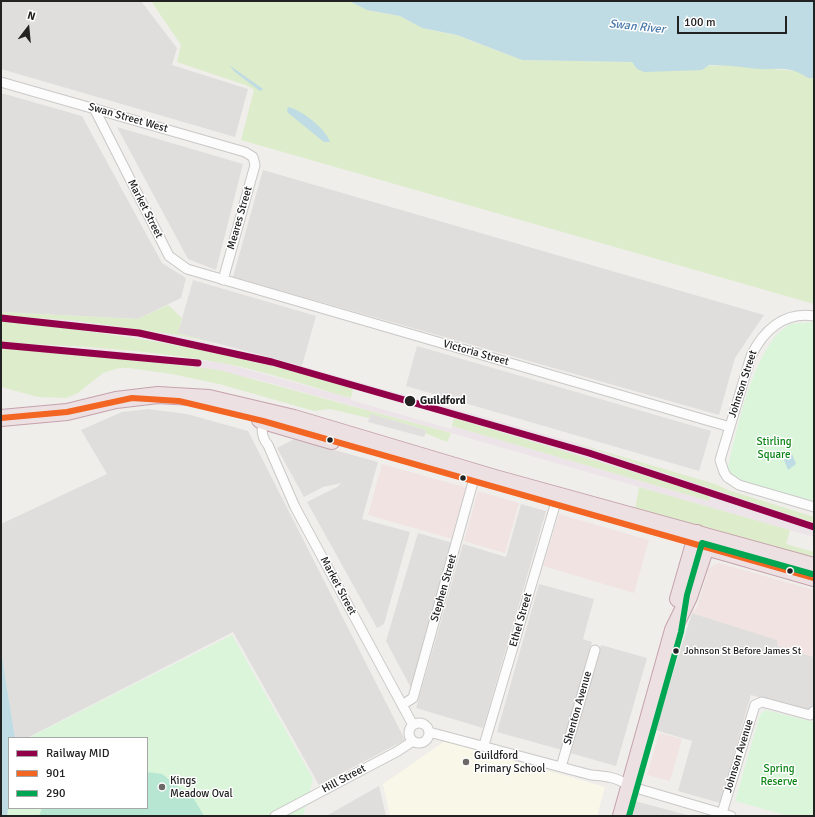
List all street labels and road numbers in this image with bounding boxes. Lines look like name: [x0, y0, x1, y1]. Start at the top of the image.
street label: Swan Street West: [87, 100, 169, 136]
street label: Market Street: [125, 177, 165, 241]
street label: Meares Street: [225, 185, 255, 251]
street label: Victoria Street: [442, 337, 510, 369]
street label: Johnson Street: [726, 349, 760, 419]
street label: Stephen Street: [428, 553, 460, 623]
street label: Market Street: [317, 555, 359, 617]
street label: Ethel Street: [507, 591, 535, 649]
street label: Shenton Avenue: [561, 670, 595, 746]
street label: Johnson Avenue: [722, 718, 756, 794]
street label: Hill Street: [320, 762, 368, 796]

